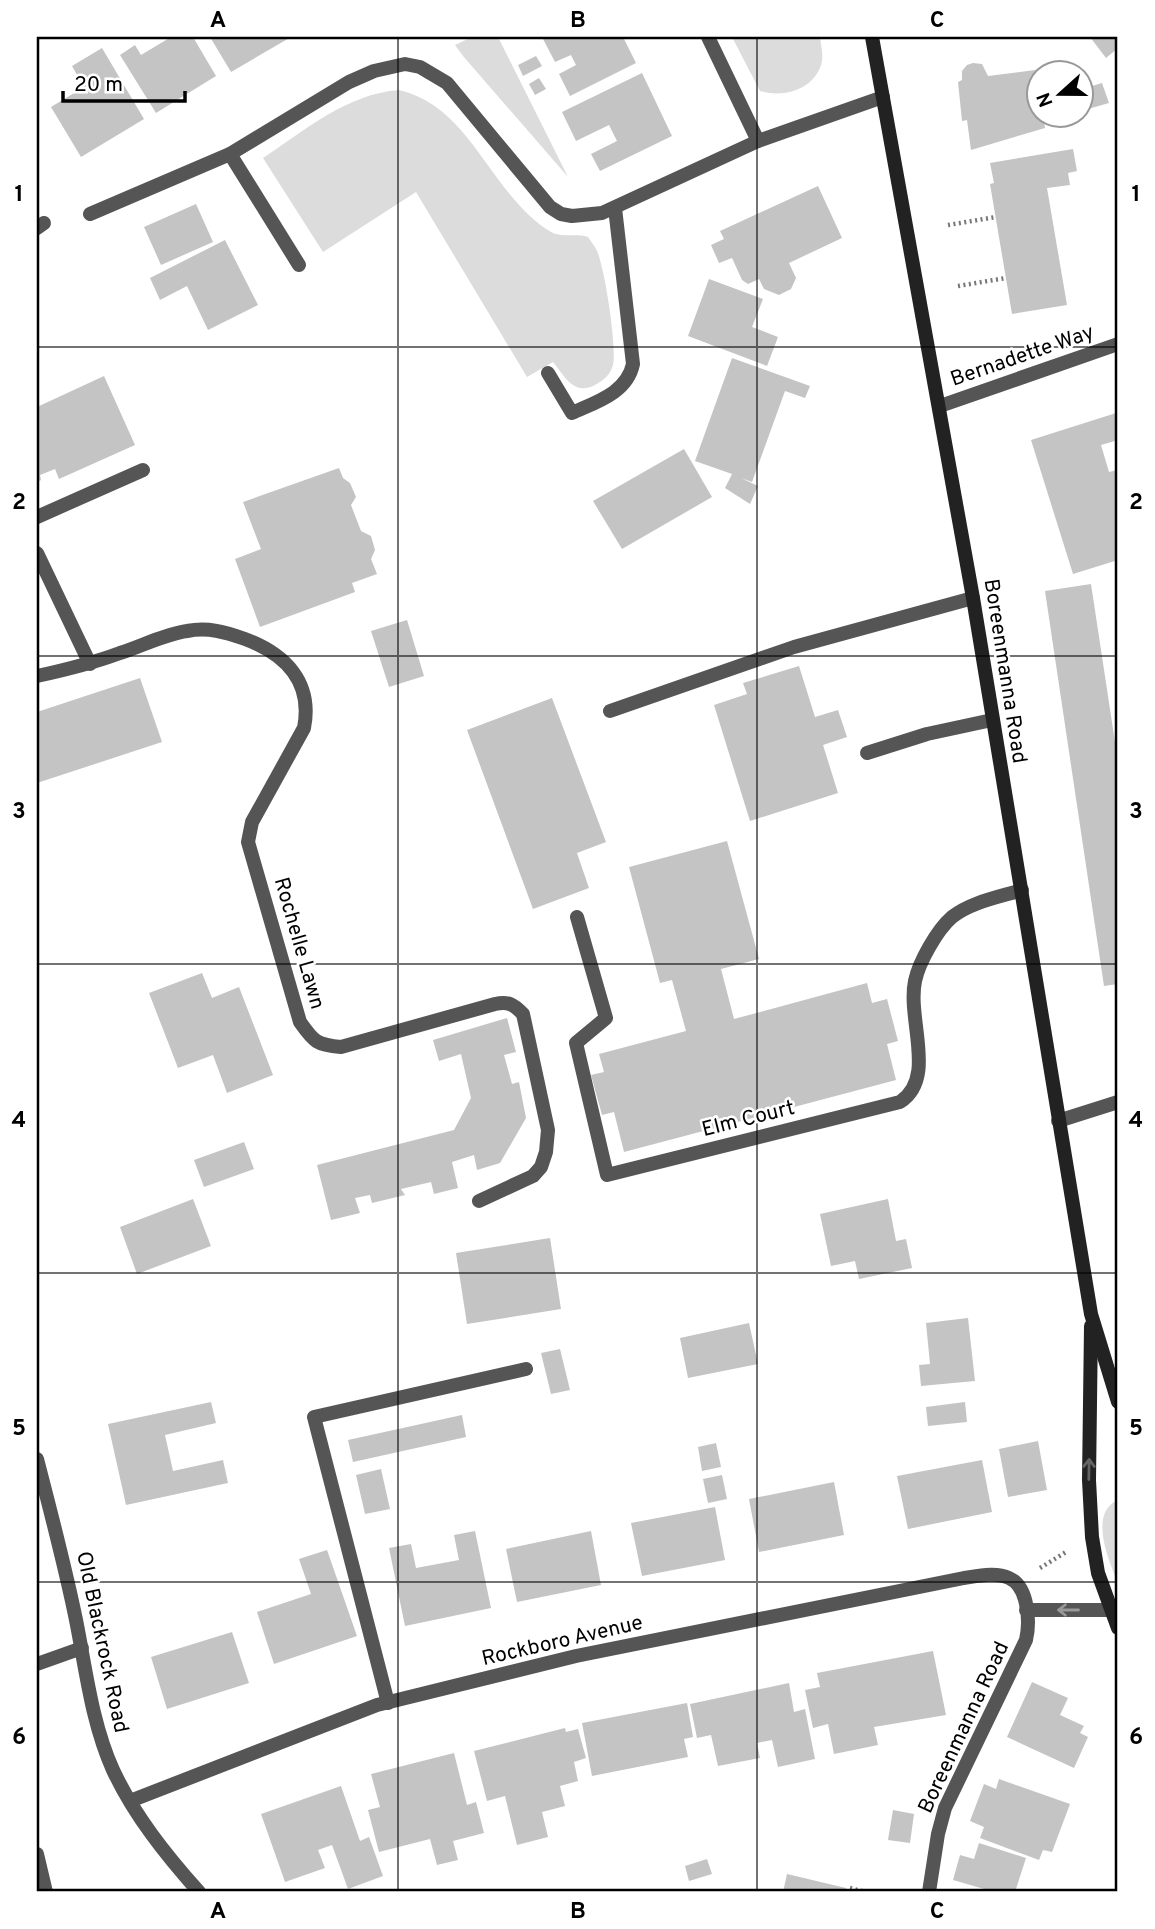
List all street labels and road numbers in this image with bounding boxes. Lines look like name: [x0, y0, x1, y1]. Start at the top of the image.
street label: Bernadette Way: [947, 319, 1098, 394]
street label: Boreenmanna Road: [977, 577, 1032, 765]
street label: Rochelle Lawn: [267, 874, 330, 1013]
street label: Elm Court: [699, 1095, 798, 1144]
street label: Old Blackrock Road: [69, 1549, 134, 1736]
street label: Rockboro Avenue: [479, 1610, 646, 1673]
street label: Boreenmanna Road: [913, 1637, 1016, 1818]

